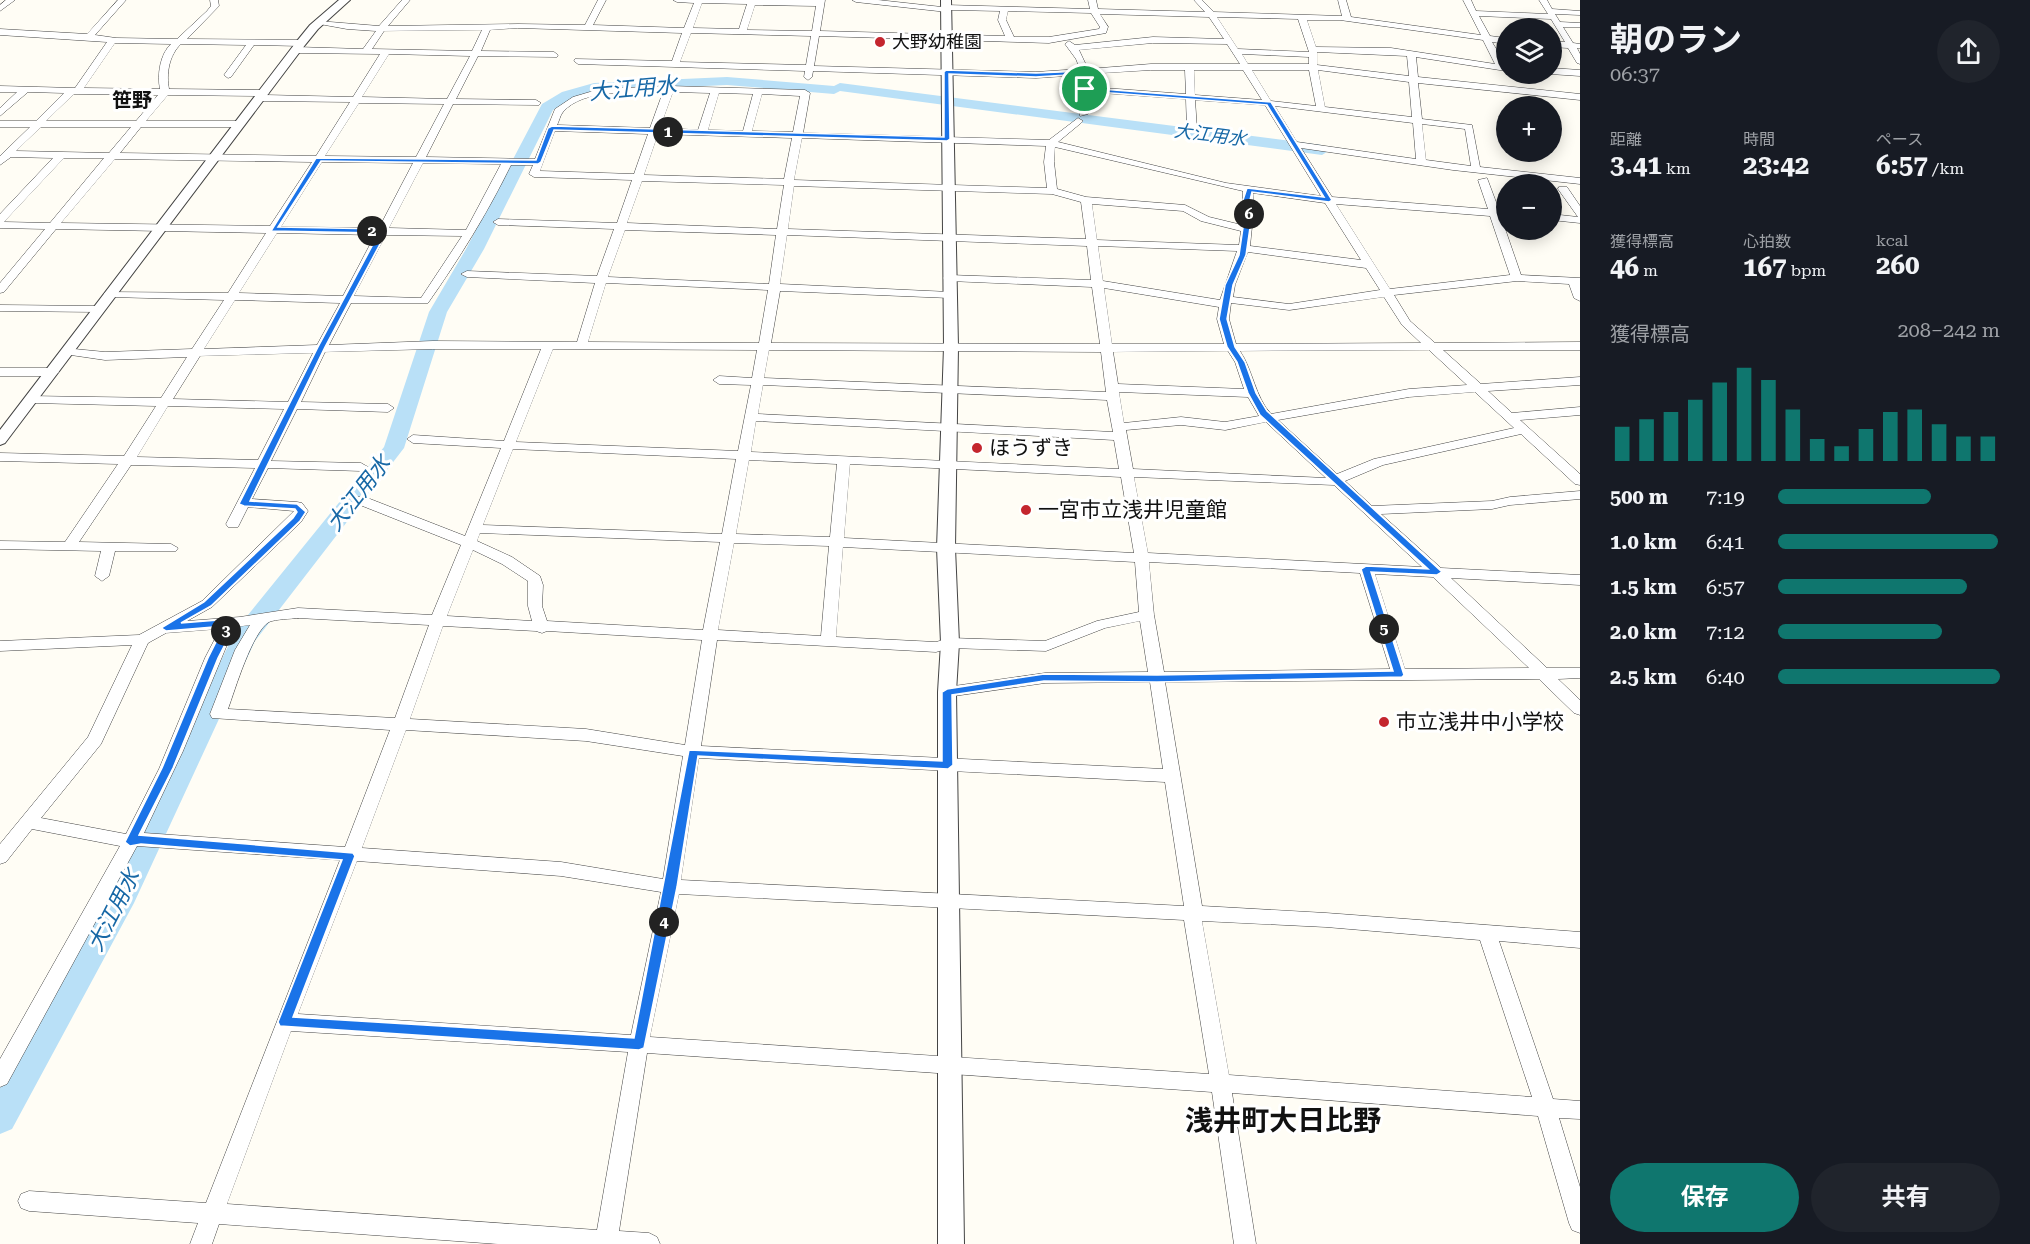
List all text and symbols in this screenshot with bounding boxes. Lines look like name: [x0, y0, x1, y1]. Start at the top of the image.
map controls: [1496, 18, 1562, 240]
button: layers: [1496, 18, 1562, 84]
text: 朝のラン: [1610, 20, 1742, 59]
button: share: [1937, 20, 2000, 83]
place label: 大野幼稚園: [892, 31, 982, 52]
marker: 大野幼稚園: [873, 35, 887, 49]
text: 06:37: [1610, 62, 1660, 86]
pin: [1059, 63, 1110, 114]
water label: 大江用水: [588, 72, 680, 105]
icon: arrive: [1068, 72, 1101, 105]
district label: 笹野: [112, 88, 152, 112]
button: +: [1496, 96, 1562, 162]
pin: 1: [653, 117, 683, 147]
water label: 大江用水: [1173, 120, 1249, 150]
text: 1: [664, 122, 672, 141]
text: 距離: [1610, 130, 1642, 149]
text: 時間: [1743, 130, 1775, 149]
text: ペース: [1876, 130, 1923, 149]
text: 3.41: [1610, 150, 1662, 180]
text: 23:42: [1743, 150, 1809, 180]
text: 6:57: [1876, 150, 1928, 180]
text: km: [1662, 159, 1691, 178]
text: /km: [1928, 159, 1964, 178]
button: −: [1496, 174, 1562, 240]
pin: 6: [1234, 199, 1264, 229]
text: 6: [1245, 204, 1253, 223]
pin: 2: [357, 216, 387, 246]
text: 2: [368, 221, 376, 240]
text: kcal: [1876, 231, 1908, 250]
text: 獲得標高: [1610, 232, 1674, 251]
text: 心拍数: [1743, 232, 1791, 251]
text: 260: [1876, 250, 1920, 280]
text: 46: [1610, 252, 1639, 282]
text: 167: [1743, 252, 1787, 282]
text: m: [1639, 261, 1658, 280]
text: bpm: [1787, 261, 1826, 280]
text: 208–242 m: [1897, 318, 2000, 342]
text: 獲得標高: [1610, 322, 1690, 346]
place label: ほうずき: [989, 436, 1073, 460]
marker: ほうずき: [970, 441, 984, 455]
water label: 大江用水: [321, 449, 397, 536]
text: 500 m: [1610, 485, 1668, 509]
text: 7:19: [1706, 485, 1745, 509]
place label: 一宮市立浅井児童館: [1038, 498, 1227, 522]
marker: 一宮市立浅井児童館: [1019, 503, 1033, 517]
text: 1.0 km: [1610, 530, 1677, 554]
text: 6:41: [1706, 530, 1745, 554]
text: 1.5 km: [1610, 575, 1677, 599]
text: 6:57: [1706, 575, 1745, 599]
pin: 5: [1369, 614, 1399, 644]
pin: 3: [211, 616, 241, 646]
text: 5: [1380, 619, 1388, 638]
text: 2.0 km: [1610, 620, 1677, 644]
text: 7:12: [1706, 620, 1745, 644]
text: 3: [222, 621, 230, 640]
text: 2.5 km: [1610, 665, 1677, 689]
text: 6:40: [1706, 665, 1745, 689]
place label: 市立浅井中小学校: [1396, 710, 1564, 734]
marker: 市立浅井中小学校: [1377, 715, 1391, 729]
water label: 大江用水: [82, 864, 145, 955]
pin: 4: [649, 907, 679, 937]
text: 4: [660, 912, 668, 931]
district label: 浅井町大日比野: [1185, 1104, 1381, 1137]
button: 保存: [1610, 1163, 1799, 1232]
button: 共有: [1811, 1163, 2000, 1232]

